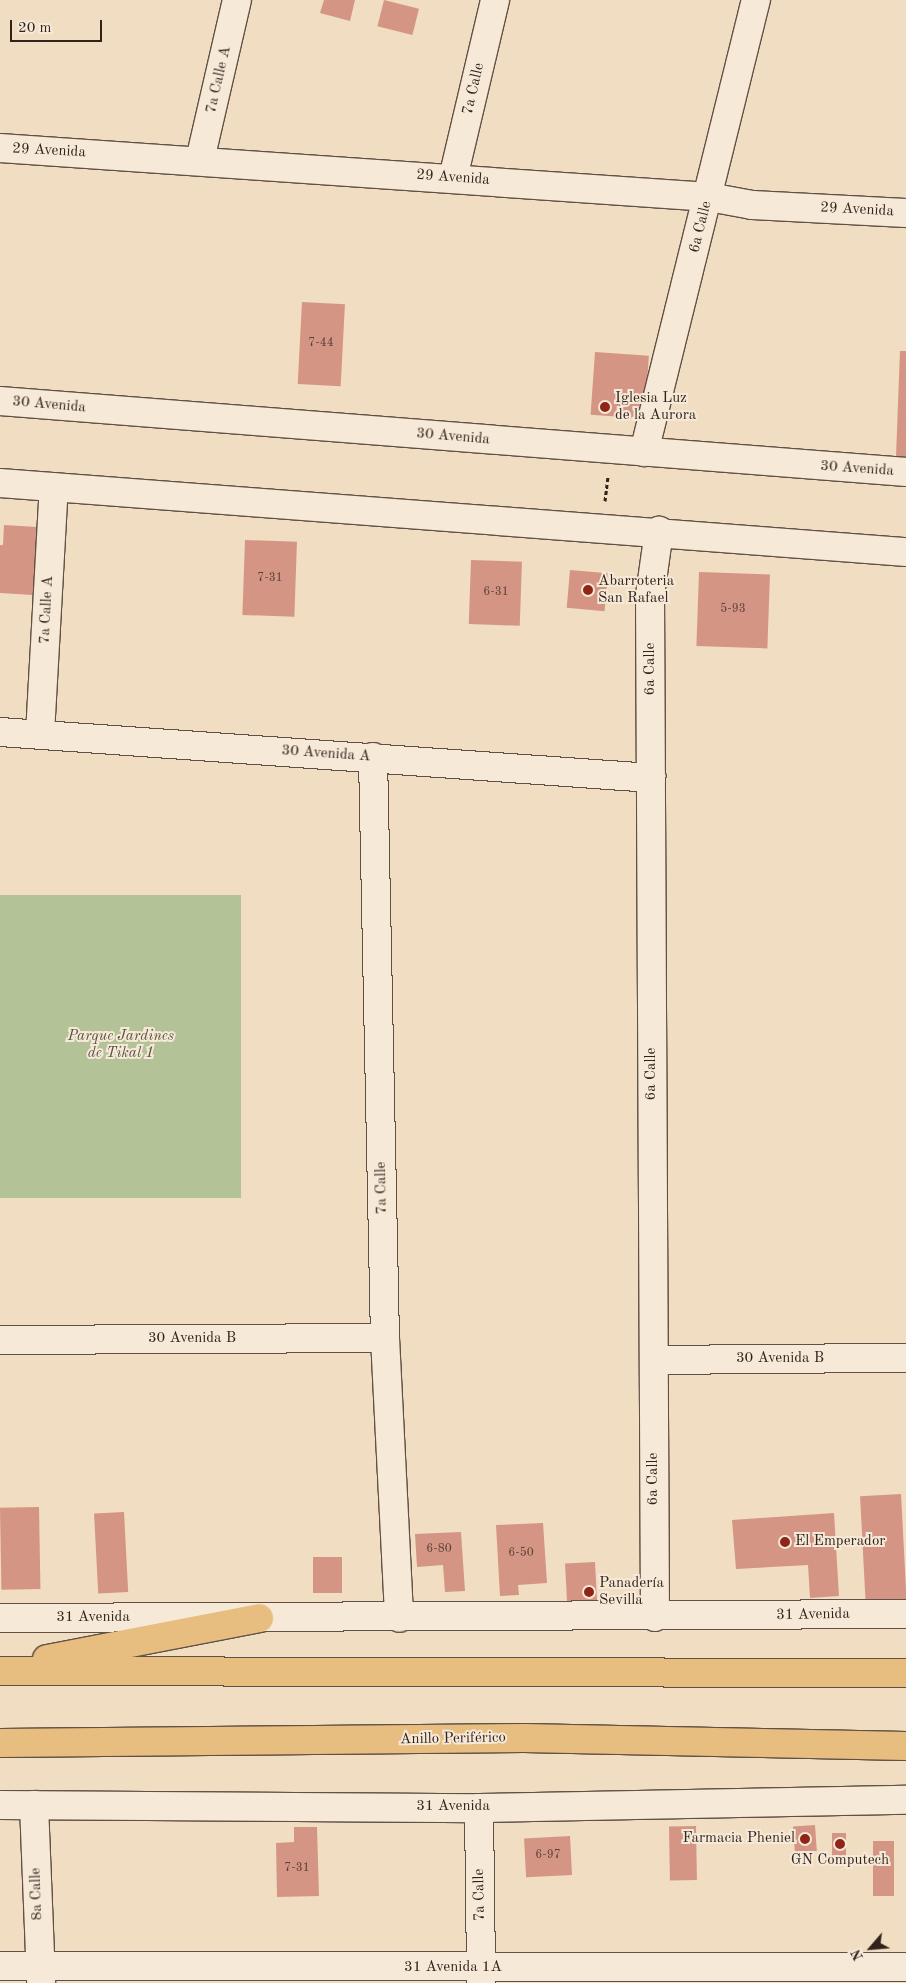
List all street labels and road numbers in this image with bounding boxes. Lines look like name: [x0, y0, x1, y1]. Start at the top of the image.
street label: 7a Calle A: [203, 45, 235, 115]
street label: 7a Calle: [459, 61, 489, 117]
street label: 29 Avenida: [12, 140, 86, 162]
street label: 29 Avenida: [416, 166, 490, 190]
street label: 6a Calle: [686, 199, 716, 255]
street label: 29 Avenida: [820, 199, 894, 221]
street label: 30 Avenida: [12, 393, 86, 417]
street label: 30 Avenida: [416, 425, 490, 449]
street label: 30 Avenida: [820, 457, 894, 481]
street label: 7a Calle A: [36, 575, 58, 645]
street label: 6a Calle: [642, 643, 660, 695]
street label: 30 Avenida A: [281, 742, 371, 766]
street label: 6a Calle: [643, 1048, 661, 1100]
street label: 7a Calle: [373, 1161, 391, 1215]
street label: 30 Avenida B: [148, 1330, 236, 1348]
street label: 30 Avenida B: [736, 1350, 824, 1368]
street label: 6a Calle: [645, 1453, 663, 1505]
street label: 31 Avenida: [776, 1605, 850, 1625]
street label: 31 Avenida: [56, 1609, 130, 1627]
street label: Anillo Periférico: [400, 1729, 506, 1749]
street label: 31 Avenida: [416, 1798, 490, 1816]
street label: 8a Calle: [27, 1867, 47, 1921]
street label: 7a Calle: [471, 1868, 489, 1922]
street label: 31 Avenida 1A: [404, 1959, 502, 1977]

